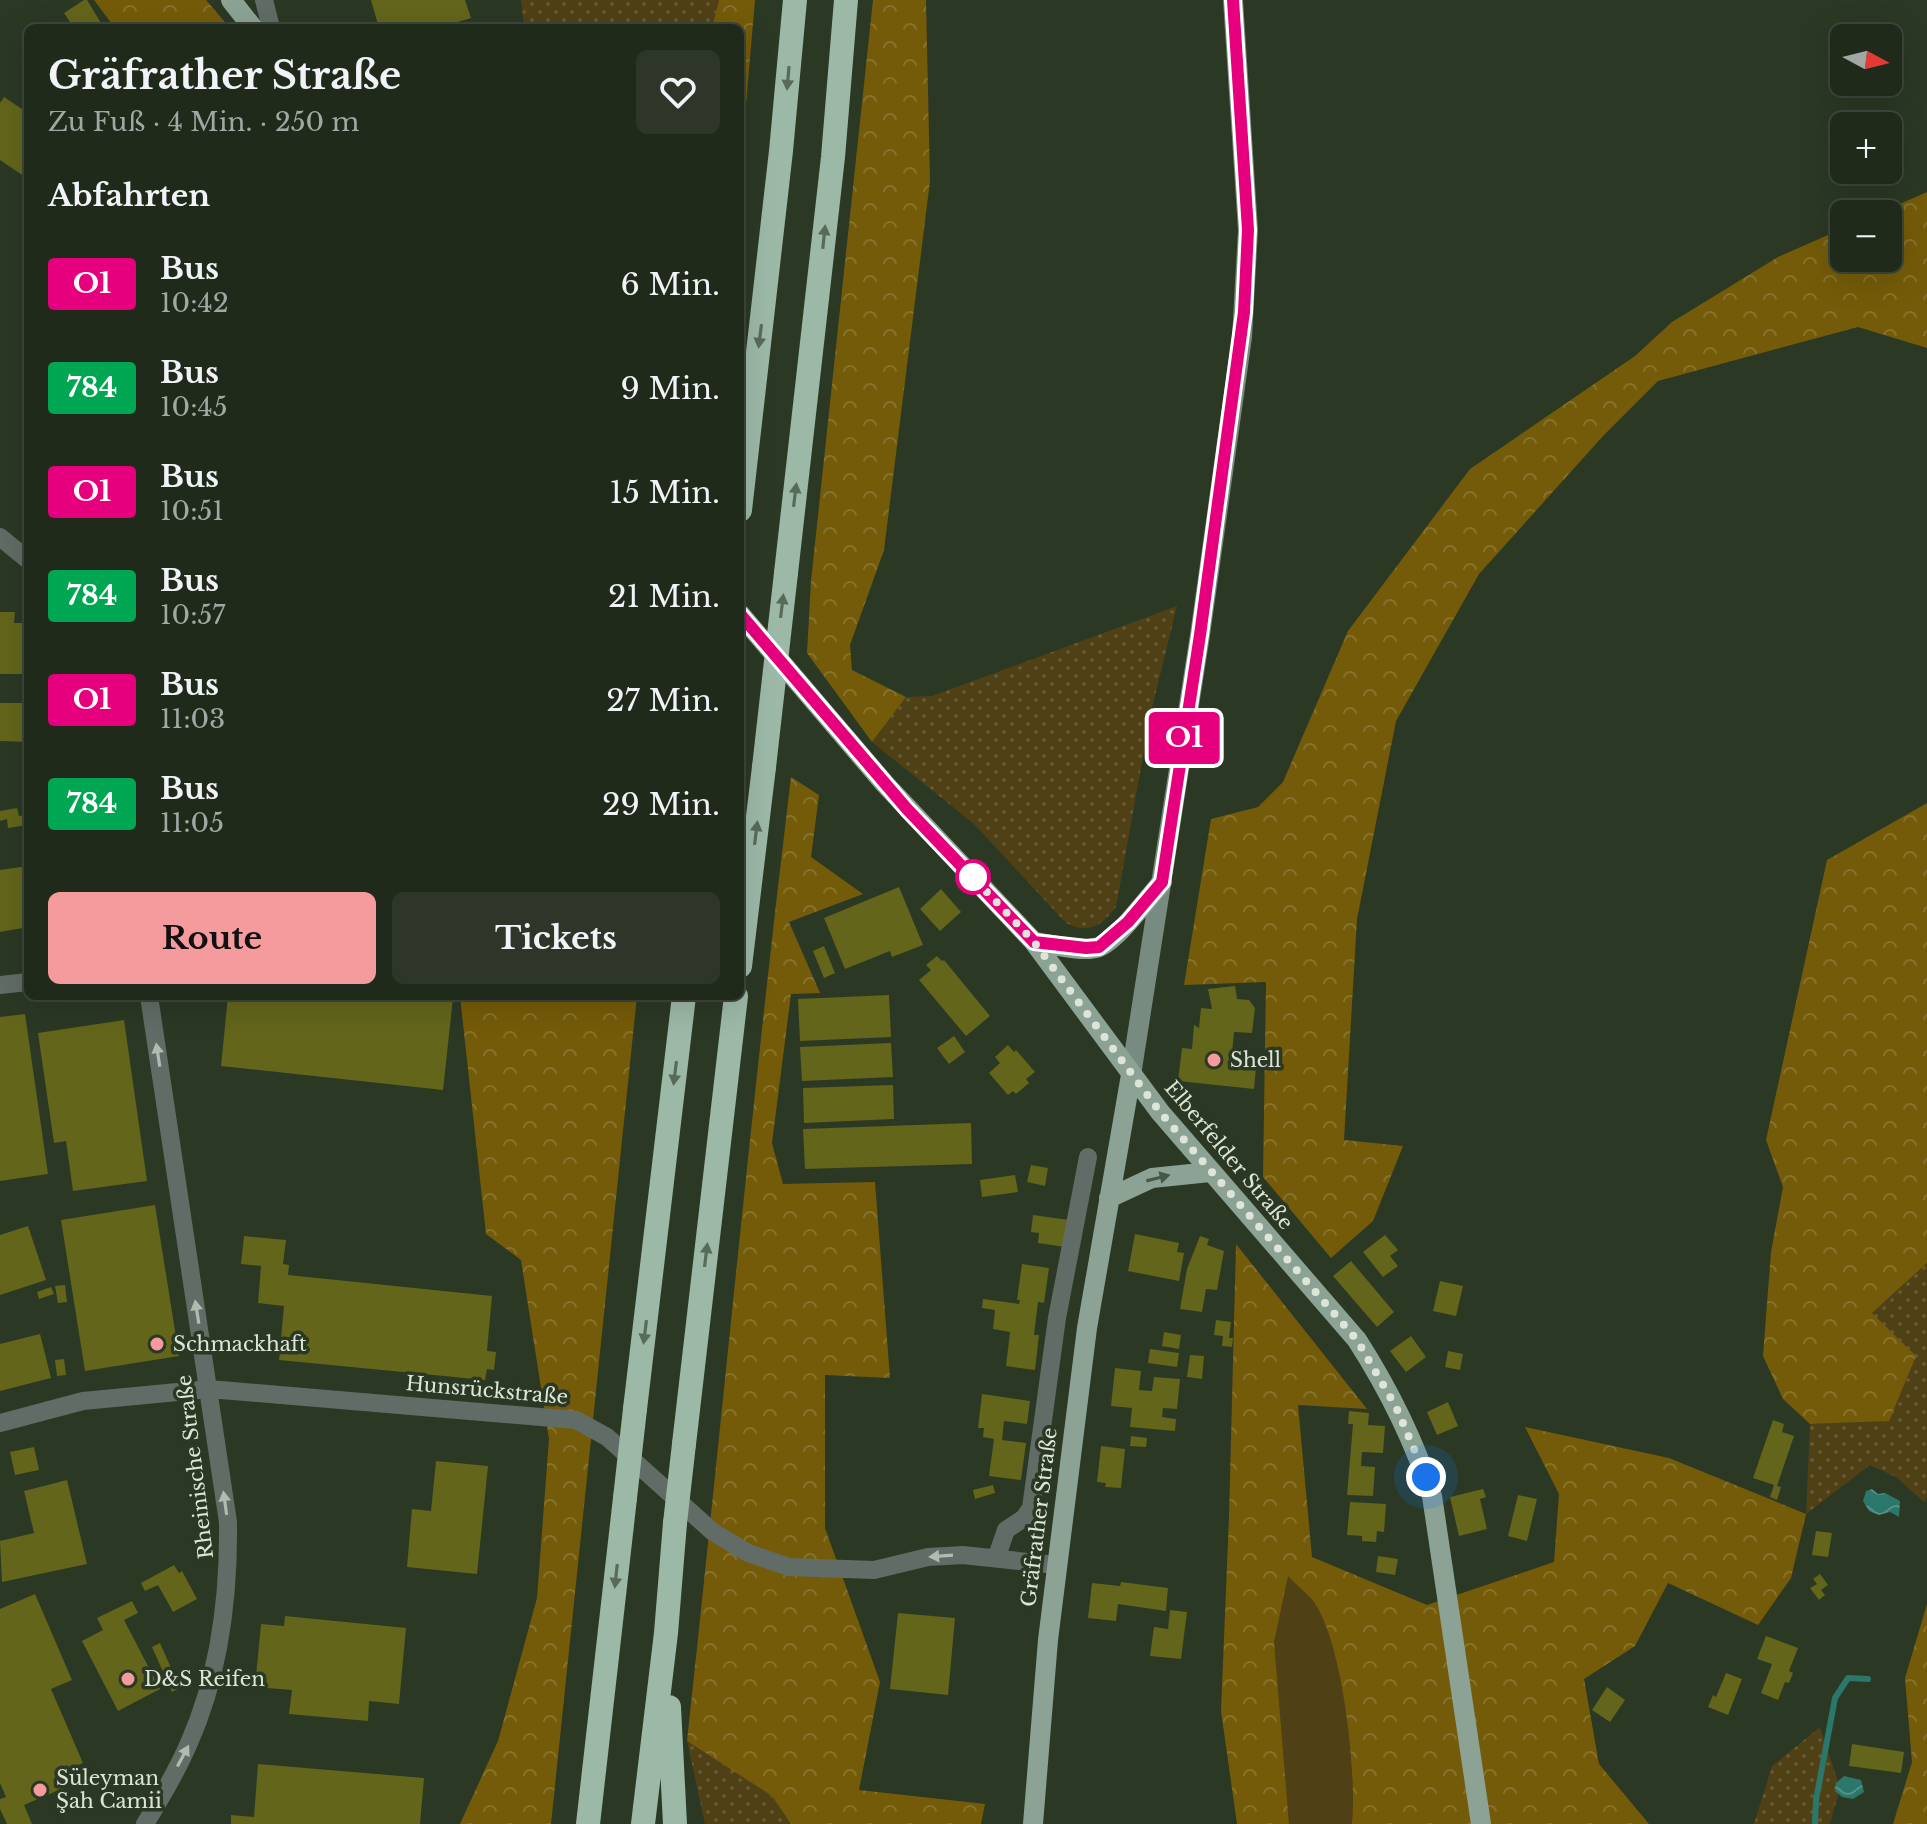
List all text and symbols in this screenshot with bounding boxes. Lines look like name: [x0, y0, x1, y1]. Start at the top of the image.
north arrow: [1830, 24, 1902, 96]
map controls: [1830, 24, 1902, 272]
button: heart: [636, 50, 720, 134]
text: Gräfrather Straße: [48, 52, 401, 99]
one-way arrow: [781, 66, 794, 91]
text: Zu Fuß · 4 Min. · 250 m: [48, 106, 359, 138]
button: +: [1830, 112, 1902, 184]
text: Abfahrten: [48, 177, 210, 214]
button: −: [1830, 200, 1902, 272]
one-way arrow: [818, 224, 831, 249]
text: Bus: [160, 250, 219, 287]
text: O1: [73, 266, 111, 301]
text: 6 Min.: [621, 266, 720, 303]
text: 10:42: [160, 287, 229, 319]
one-way arrow: [753, 324, 766, 349]
text: Bus: [160, 354, 219, 391]
text: 784: [67, 370, 117, 405]
text: 9 Min.: [621, 370, 720, 407]
text: 10:45: [160, 391, 228, 423]
text: Bus: [160, 458, 219, 495]
text: O1: [73, 474, 111, 509]
text: 15 Min.: [609, 474, 720, 511]
one-way arrow: [789, 482, 802, 507]
text: 10:51: [160, 495, 224, 527]
text: Bus: [160, 562, 219, 599]
text: 784: [67, 578, 117, 613]
text: 21 Min.: [608, 578, 720, 615]
one-way arrow: [776, 593, 789, 618]
text: 10:57: [160, 599, 225, 631]
text: Bus: [160, 666, 219, 703]
text: O1: [73, 682, 111, 717]
text: 27 Min.: [606, 682, 720, 719]
text: 11:03: [160, 703, 225, 735]
line badge: O1: [1148, 712, 1220, 764]
text: O1: [1165, 720, 1203, 755]
text: Bus: [160, 770, 219, 807]
text: 784: [67, 786, 117, 821]
text: 29 Min.: [602, 786, 720, 823]
text: 11:05: [160, 807, 224, 839]
one-way arrow: [750, 820, 763, 845]
unlabelled marker: [956, 860, 990, 894]
button: Route: [48, 892, 376, 984]
button: Tickets: [392, 892, 720, 984]
one-way arrow: [151, 1042, 163, 1067]
place label: Shell: [1230, 1048, 1281, 1072]
marker: Shell: [1205, 1051, 1223, 1069]
one-way arrow: [669, 1061, 682, 1086]
street label: Elberfelder Straße: [1160, 1076, 1298, 1234]
one-way arrow: [1145, 1172, 1170, 1184]
one-way arrow: [700, 1242, 713, 1267]
one-way arrow: [190, 1299, 203, 1324]
one-way arrow: [638, 1320, 651, 1345]
place label: Schmackhaft: [173, 1332, 307, 1356]
marker: Schmackhaft: [148, 1335, 166, 1353]
street label: Hunsrückstraße: [405, 1371, 569, 1409]
street label: Rheinische Straße: [172, 1374, 218, 1560]
street label: Gräfrather Straße: [1016, 1426, 1062, 1608]
your location: [1406, 1457, 1446, 1497]
one-way arrow: [218, 1490, 231, 1515]
one-way arrow: [928, 1550, 953, 1563]
one-way arrow: [609, 1564, 622, 1589]
place label: D&S Reifen: [144, 1667, 265, 1691]
marker: D&S Reifen: [119, 1670, 137, 1688]
one-way arrow: [176, 1744, 189, 1767]
place label: Süleyman Şah Camii: [56, 1766, 162, 1813]
marker: Süleyman Şah Camii: [31, 1781, 49, 1799]

